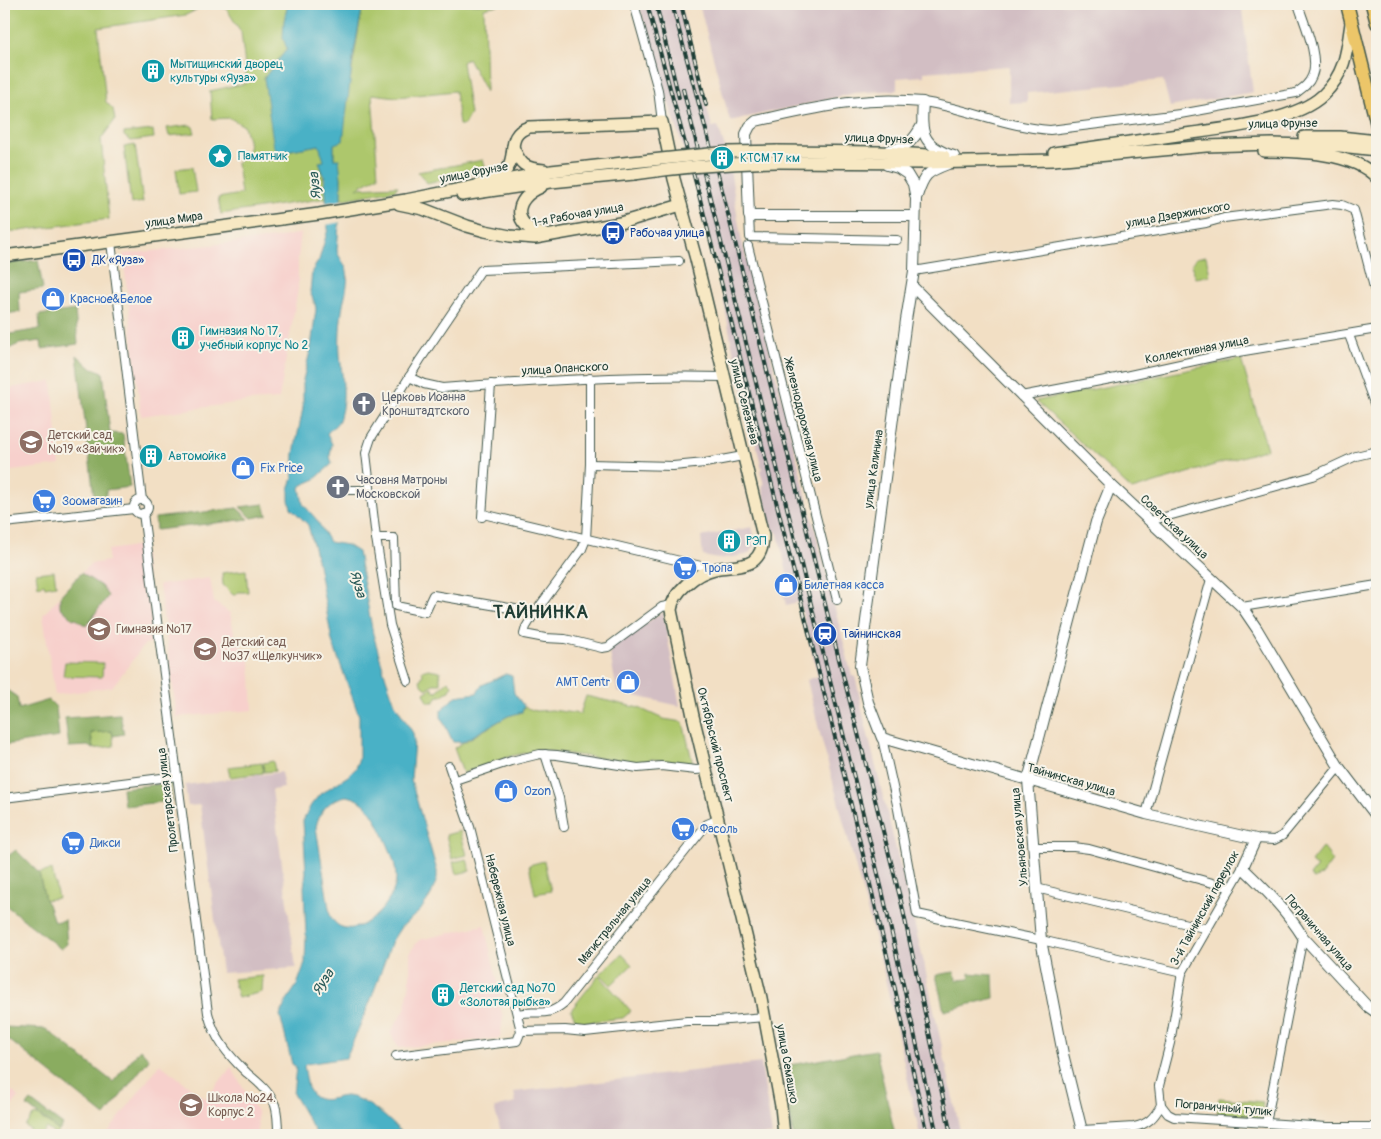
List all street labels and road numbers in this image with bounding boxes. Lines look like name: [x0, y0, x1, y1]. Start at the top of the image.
street label: улица Фрунзе: [1247, 116, 1318, 132]
street label: улица Фрунзе: [843, 130, 914, 148]
street label: улица Фрунзе: [438, 159, 509, 187]
street label: улица Дзержинского: [1124, 198, 1232, 232]
street label: 1-я Рабочая улица: [531, 200, 625, 230]
street label: улица Мира: [143, 208, 204, 232]
street label: Коллективная улица: [1144, 333, 1250, 367]
street label: Железнодорожная улица: [780, 355, 826, 484]
street label: улица Селезнёва: [726, 357, 762, 447]
street label: улица Опанского: [520, 359, 609, 379]
street label: улица Калинина: [861, 428, 887, 510]
street label: Советская улица: [1137, 492, 1211, 563]
street label: Октябрьский проспект: [693, 686, 737, 804]
street label: Пролетарская улица: [154, 747, 182, 853]
street label: Тайнинская улица: [1025, 760, 1117, 800]
street label: Ульяновская улица: [1008, 787, 1032, 887]
street label: 3-й Тайнинский переулок: [1167, 848, 1243, 968]
street label: Набережная улица: [481, 852, 519, 948]
street label: Магистральная улица: [575, 874, 655, 968]
street label: Пограничная улица: [1282, 892, 1356, 974]
street label: улица Семашко: [772, 1022, 801, 1105]
street label: Пограничный тупик: [1175, 1096, 1273, 1120]

